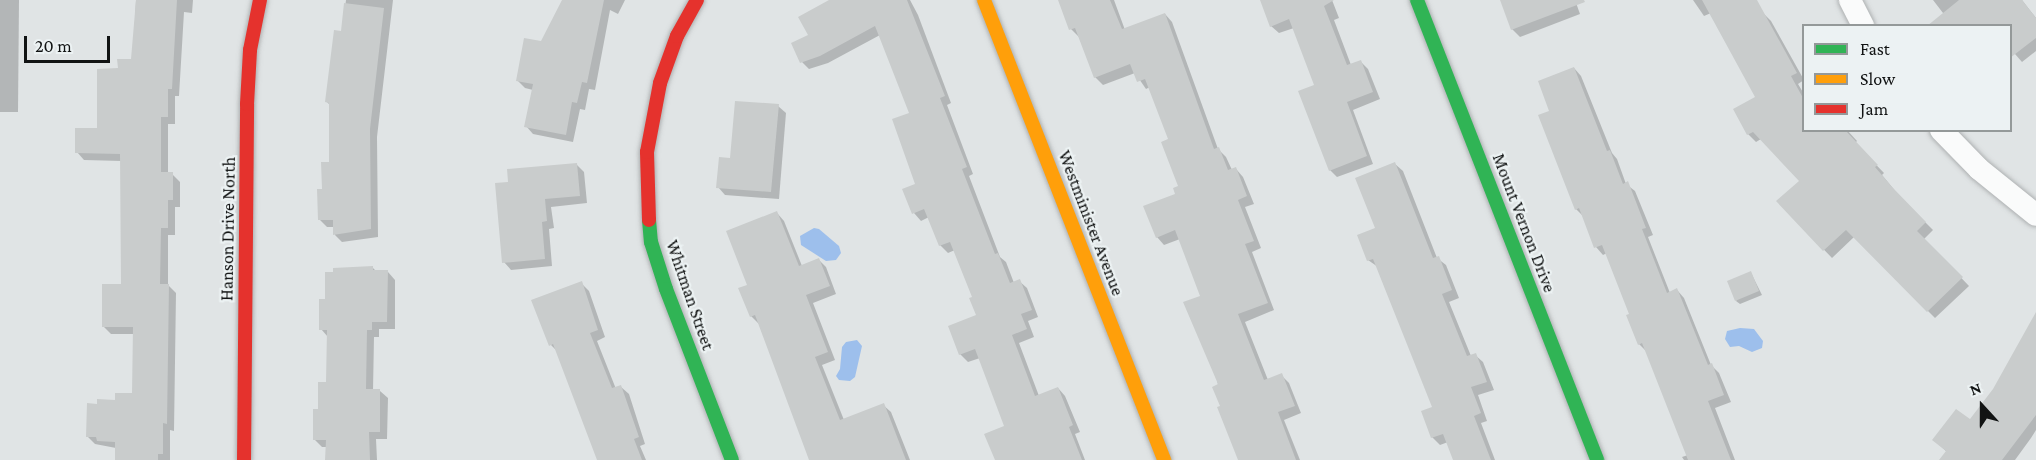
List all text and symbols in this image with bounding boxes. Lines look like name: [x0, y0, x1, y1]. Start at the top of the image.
scale bar: [27, 24, 112, 62]
legend: [1802, 24, 2012, 132]
text: 20 m: [35, 36, 72, 56]
text: Fast: [1860, 39, 1890, 59]
text: Slow: [1860, 69, 1895, 89]
text: Jam: [1860, 99, 1888, 119]
street label: Westminister Avenue: [1053, 147, 1129, 299]
street label: Mount Vernon Drive: [1488, 151, 1560, 295]
street label: Hanson Drive North: [216, 157, 240, 301]
street label: Whitman Street: [661, 237, 719, 353]
north arrow: [1952, 376, 2012, 436]
text: N: [1967, 379, 1984, 399]

